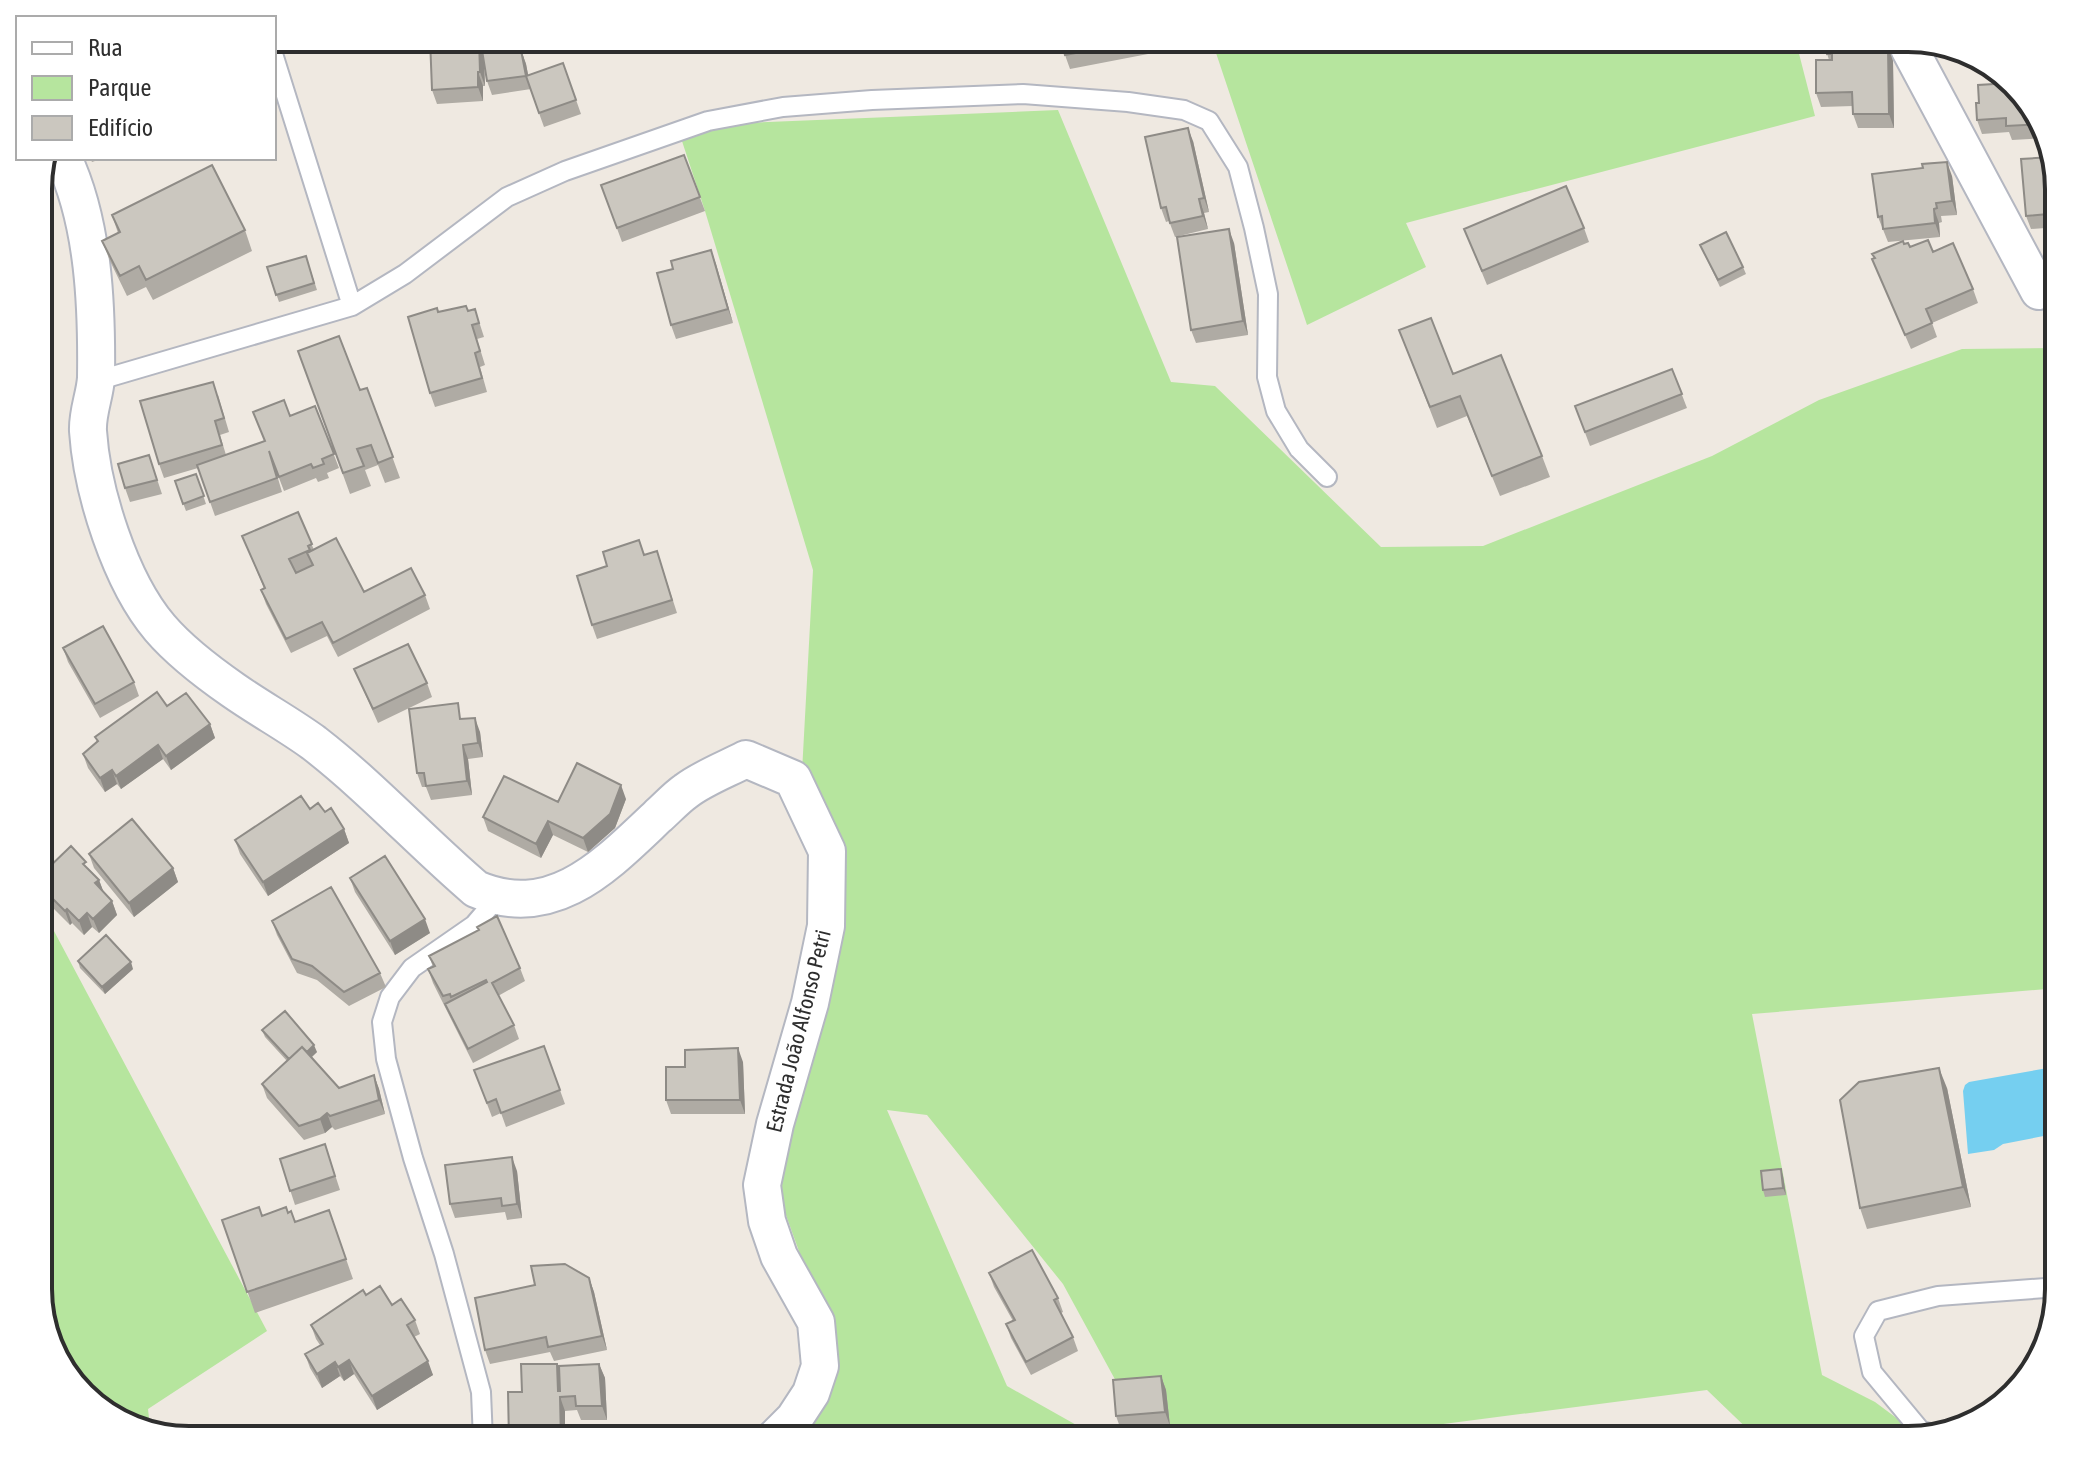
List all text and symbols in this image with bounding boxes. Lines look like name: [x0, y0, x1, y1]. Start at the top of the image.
legend: [16, 16, 276, 160]
text: Rua: [88, 34, 123, 61]
text: Parque: [88, 74, 151, 101]
text: Edifício: [88, 114, 153, 141]
street label: Estrada João Alfonso Petri: [760, 927, 836, 1135]

